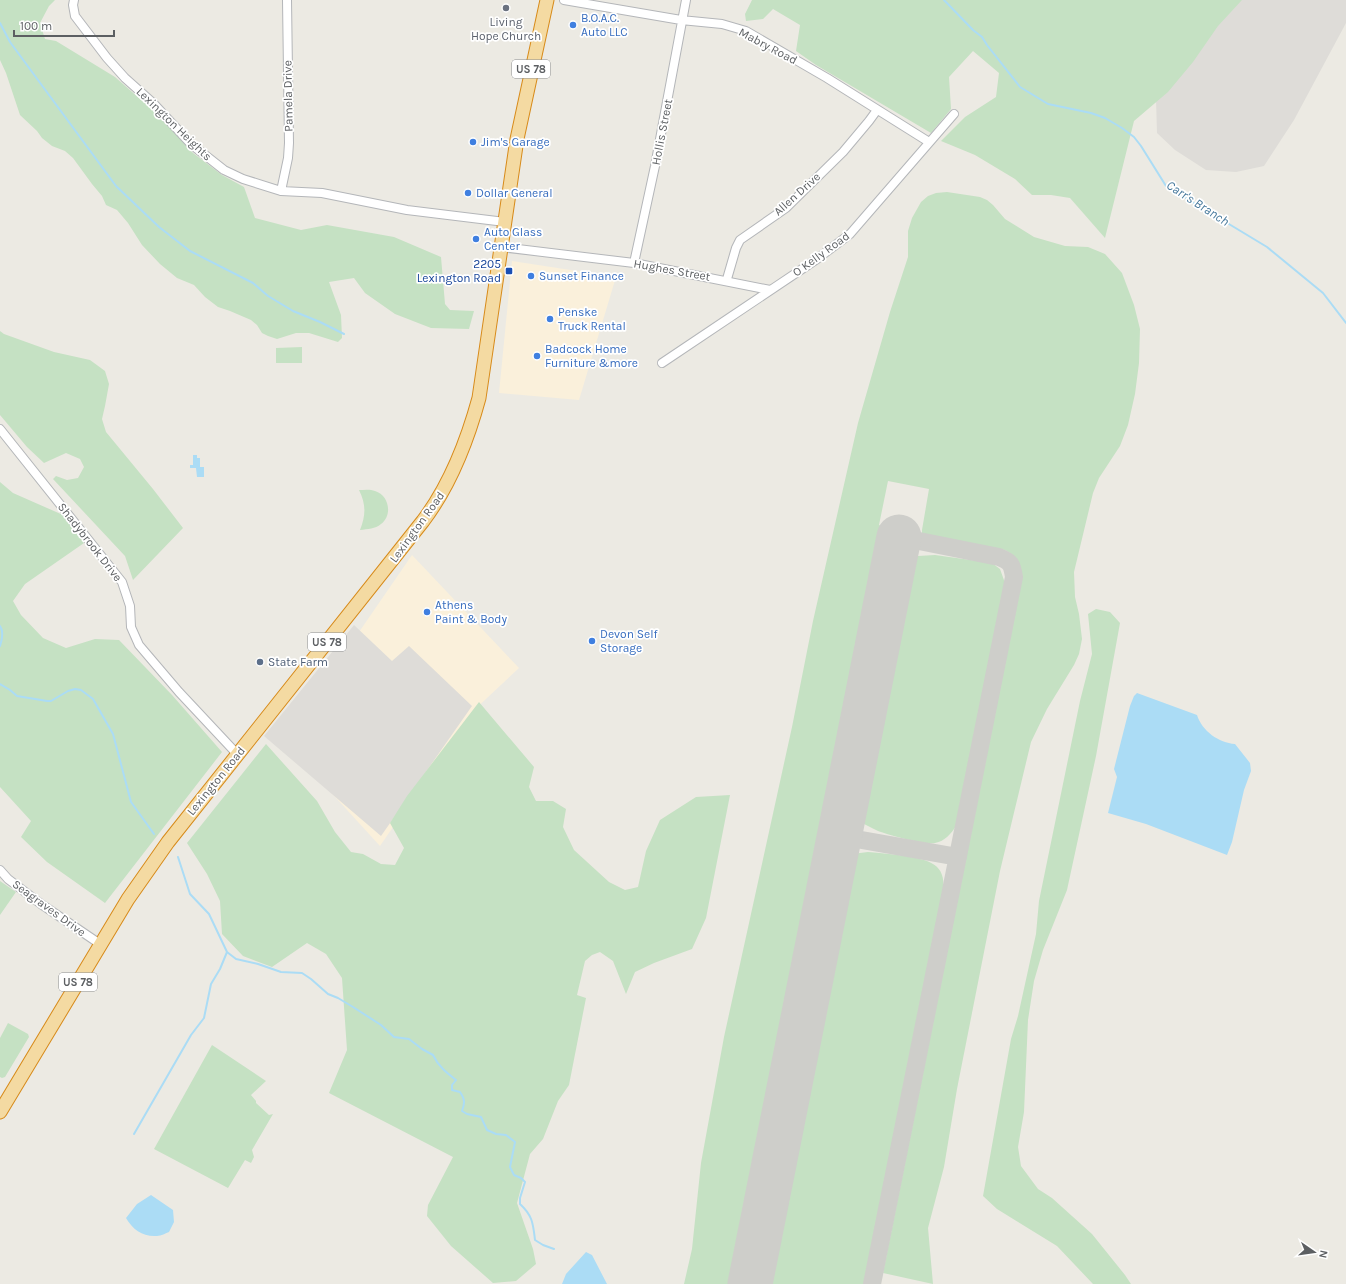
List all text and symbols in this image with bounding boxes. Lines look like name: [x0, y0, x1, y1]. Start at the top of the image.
marker: Living Hope Church: [501, 3, 511, 13]
place label: B.O.A.C. Auto LLC: [581, 11, 628, 39]
scale bar: [14, 12, 114, 38]
place label: Living Hope Church: [471, 15, 541, 43]
text: 100 m: [20, 19, 52, 33]
marker: B.O.A.C. Auto LLC: [568, 20, 578, 30]
street label: Mabry Road: [736, 25, 800, 67]
street label: Pamela Drive: [280, 60, 296, 132]
road number: US 78: [512, 60, 550, 78]
street label: Lexington Heights: [133, 84, 215, 164]
street label: Hollis Street: [649, 97, 675, 166]
place label: Jim's Garage: [481, 135, 550, 149]
marker: Jim's Garage: [468, 137, 478, 147]
street label: Allen Drive: [771, 169, 823, 219]
water label: Carr's Branch: [1164, 177, 1232, 229]
place label: Dollar General: [476, 186, 553, 200]
marker: Dollar General: [463, 188, 473, 198]
place label: Auto Glass Center: [484, 225, 542, 253]
street label: O Kelly Road: [790, 229, 852, 279]
marker: Auto Glass Center: [471, 234, 481, 244]
street label: Hughes Street: [633, 256, 712, 284]
place label: 2205 Lexington Road: [417, 257, 501, 285]
marker: 2205 Lexington Road: [504, 266, 514, 276]
place label: Sunset Finance: [539, 269, 624, 283]
marker: Sunset Finance: [526, 271, 536, 281]
place label: Penske Truck Rental: [558, 305, 626, 333]
marker: Penske Truck Rental: [545, 314, 555, 324]
place label: Badcock Home Furniture &more: [545, 342, 638, 370]
marker: Badcock Home Furniture &more: [532, 351, 542, 361]
street label: Lexington Road: [387, 489, 447, 565]
street label: Shadybrook Drive: [55, 500, 125, 584]
place label: Athens Paint & Body: [435, 598, 507, 626]
marker: Athens Paint & Body: [422, 607, 432, 617]
place label: Devon Self Storage: [600, 627, 659, 655]
road number: US 78: [308, 633, 346, 651]
marker: Devon Self Storage: [587, 636, 597, 646]
place label: State Farm: [268, 655, 328, 669]
marker: State Farm: [255, 657, 265, 667]
street label: Lexington Road: [184, 744, 248, 818]
street label: Seagraves Drive: [10, 877, 88, 939]
road number: US 78: [59, 973, 97, 991]
north arrow: [1294, 1232, 1334, 1272]
text: N: [1316, 1249, 1330, 1259]

